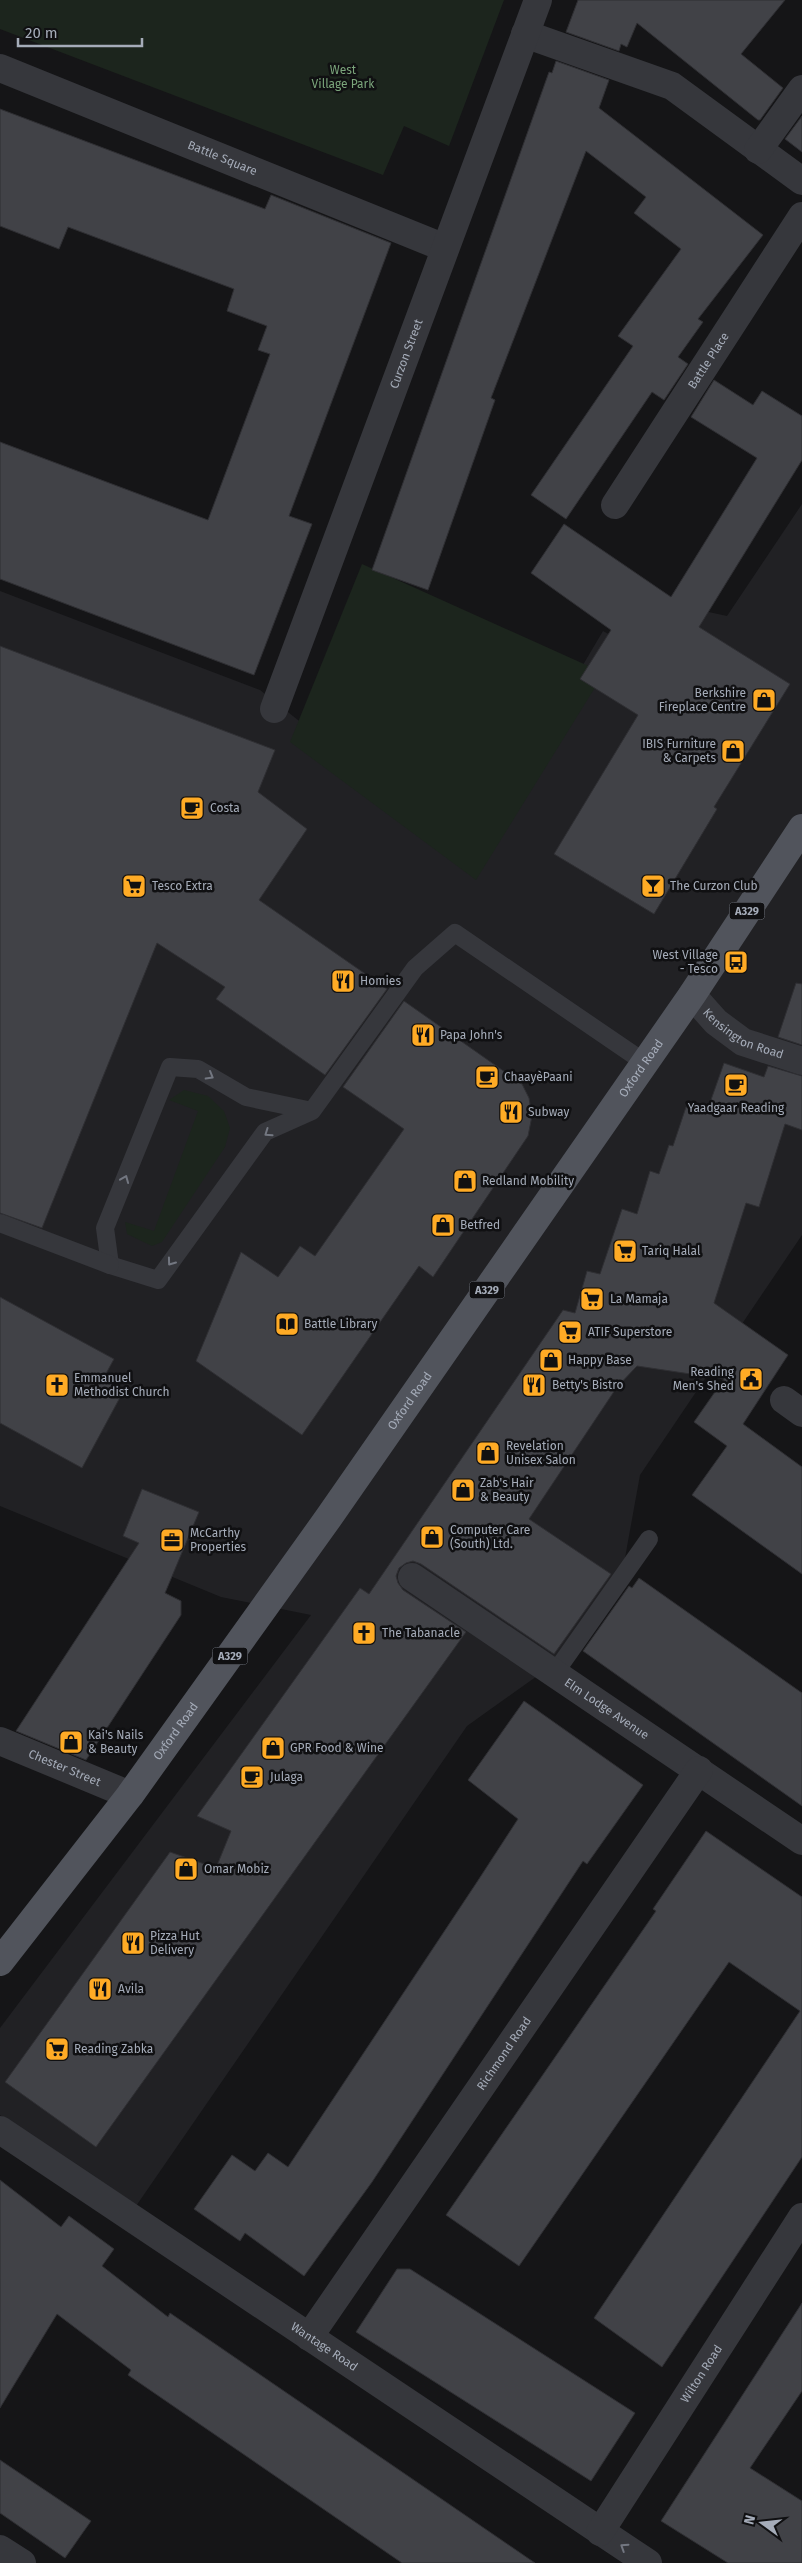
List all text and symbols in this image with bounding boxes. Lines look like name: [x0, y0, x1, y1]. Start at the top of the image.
scale bar: [18, 15, 141, 47]
text: 20 m: [25, 24, 58, 42]
park label: West Village Park: [312, 63, 375, 91]
street label: Battle Square: [186, 138, 259, 178]
street label: Curzon Street: [387, 317, 426, 391]
street label: Battle Place: [685, 330, 732, 391]
place label: Berkshire Fireplace Centre: [659, 686, 746, 714]
shop icon: Berkshire Fireplace Centre: [751, 687, 777, 713]
place label: IBIS Furniture & Carpets: [642, 737, 716, 765]
shop icon: IBIS Furniture & Carpets: [720, 738, 746, 764]
cafe icon: Costa: [179, 795, 205, 821]
place label: Costa: [210, 801, 240, 815]
supermarket icon: Tesco Extra: [121, 873, 147, 899]
bar icon: The Curzon Club: [640, 873, 666, 899]
place label: Tesco Extra: [152, 879, 213, 893]
place label: The Curzon Club: [670, 879, 758, 893]
road number: A329: [730, 902, 764, 919]
place label: West Village - Tesco: [653, 948, 718, 976]
bus stop icon: West Village - Tesco: [723, 949, 749, 975]
restaurant icon: Homies: [330, 968, 356, 994]
place label: Homies: [360, 974, 401, 988]
street label: Kensington Road: [700, 1005, 785, 1062]
restaurant icon: Papa John's: [410, 1022, 436, 1048]
place label: Papa John's: [440, 1028, 503, 1042]
street label: Oxford Road: [616, 1037, 666, 1100]
cafe icon: ChaayèPaani: [474, 1064, 500, 1090]
one-way arrow: [204, 1070, 213, 1080]
place label: ChaayèPaani: [504, 1070, 573, 1084]
cafe icon: Yaadgaar Reading: [723, 1072, 749, 1098]
restaurant icon: Subway: [498, 1099, 524, 1125]
place label: Yaadgaar Reading: [688, 1101, 785, 1115]
place label: Subway: [528, 1105, 569, 1119]
one-way arrow: [264, 1127, 274, 1136]
shop icon: Redland Mobility: [452, 1168, 478, 1194]
place label: Redland Mobility: [482, 1174, 574, 1188]
one-way arrow: [119, 1175, 129, 1184]
shop icon: Betfred: [430, 1212, 456, 1238]
place label: Betfred: [460, 1218, 500, 1232]
supermarket icon: Tariq Halal: [612, 1238, 638, 1264]
place label: Tariq Halal: [642, 1244, 701, 1258]
one-way arrow: [168, 1256, 177, 1266]
road number: A329: [470, 1282, 504, 1298]
supermarket icon: La Mamaja: [579, 1286, 605, 1312]
place label: La Mamaja: [610, 1292, 668, 1306]
library icon: Battle Library: [274, 1311, 300, 1337]
place label: Battle Library: [304, 1317, 377, 1331]
supermarket icon: ATIF Superstore: [557, 1319, 583, 1345]
place label: ATIF Superstore: [588, 1325, 672, 1339]
shop icon: Happy Base: [538, 1347, 564, 1373]
place label: Happy Base: [568, 1353, 632, 1367]
place label: Reading Men's Shed: [673, 1365, 735, 1393]
public building icon: Reading Men's Shed: [738, 1366, 764, 1392]
street label: Oxford Road: [385, 1369, 435, 1432]
place label: Emmanuel Methodist Church: [74, 1371, 170, 1399]
church icon: Emmanuel Methodist Church: [44, 1372, 70, 1398]
restaurant icon: Betty's Bistro: [521, 1372, 547, 1398]
place label: Betty's Bistro: [552, 1378, 624, 1392]
place label: Revelation Unisex Salon: [506, 1439, 576, 1467]
shop icon: Revelation Unisex Salon: [475, 1440, 501, 1466]
place label: Zab's Hair & Beauty: [480, 1476, 534, 1504]
shop icon: Zab's Hair & Beauty: [450, 1477, 476, 1503]
place label: Computer Care (South) Ltd.: [450, 1523, 530, 1551]
shop icon: Computer Care (South) Ltd.: [419, 1524, 445, 1550]
place label: McCarthy Properties: [190, 1526, 247, 1554]
office icon: McCarthy Properties: [159, 1527, 185, 1553]
church icon: The Tabanacle: [351, 1620, 377, 1646]
place label: The Tabanacle: [382, 1626, 460, 1640]
road number: A329: [212, 1648, 248, 1664]
street label: Elm Lodge Avenue: [562, 1675, 651, 1742]
street label: Oxford Road: [150, 1700, 201, 1763]
place label: Kai's Nails & Beauty: [88, 1728, 144, 1756]
shop icon: Kai's Nails & Beauty: [58, 1729, 84, 1755]
shop icon: GPR Food & Wine: [260, 1735, 286, 1761]
place label: GPR Food & Wine: [290, 1741, 384, 1755]
street label: Chester Street: [26, 1747, 103, 1789]
cafe icon: Julaga: [239, 1764, 265, 1790]
place label: Julaga: [270, 1770, 303, 1784]
shop icon: Omar Mobiz: [173, 1856, 199, 1882]
place label: Omar Mobiz: [204, 1862, 269, 1876]
place label: Pizza Hut Delivery: [150, 1929, 201, 1957]
restaurant icon: Pizza Hut Delivery: [120, 1930, 146, 1956]
restaurant icon: Avila: [87, 1976, 113, 2002]
place label: Avila: [118, 1982, 144, 1996]
street label: Richmond Road: [474, 2014, 534, 2093]
supermarket icon: Reading Zabka: [44, 2036, 70, 2062]
place label: Reading Zabka: [74, 2042, 153, 2056]
street label: Wantage Road: [288, 2319, 360, 2374]
street label: Wilton Road: [678, 2342, 725, 2405]
north arrow: [737, 2498, 787, 2548]
text: N: [741, 2513, 759, 2526]
one-way arrow: [620, 2544, 629, 2554]

